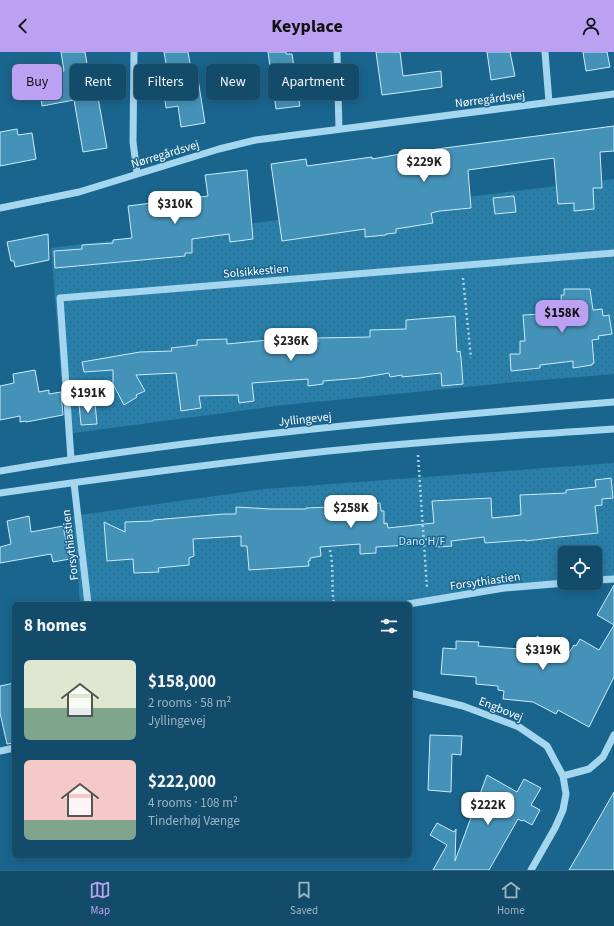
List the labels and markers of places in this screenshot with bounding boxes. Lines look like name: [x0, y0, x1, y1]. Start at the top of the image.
pin: $229K: [396, 149, 452, 183]
pin: $310K: [147, 191, 203, 225]
pin: $158K: [534, 300, 590, 334]
pin: $236K: [263, 328, 319, 362]
pin: $191K: [60, 380, 116, 414]
pin: $258K: [323, 495, 379, 529]
pin: $319K: [515, 637, 571, 671]
pin: $222K: [460, 792, 516, 826]

